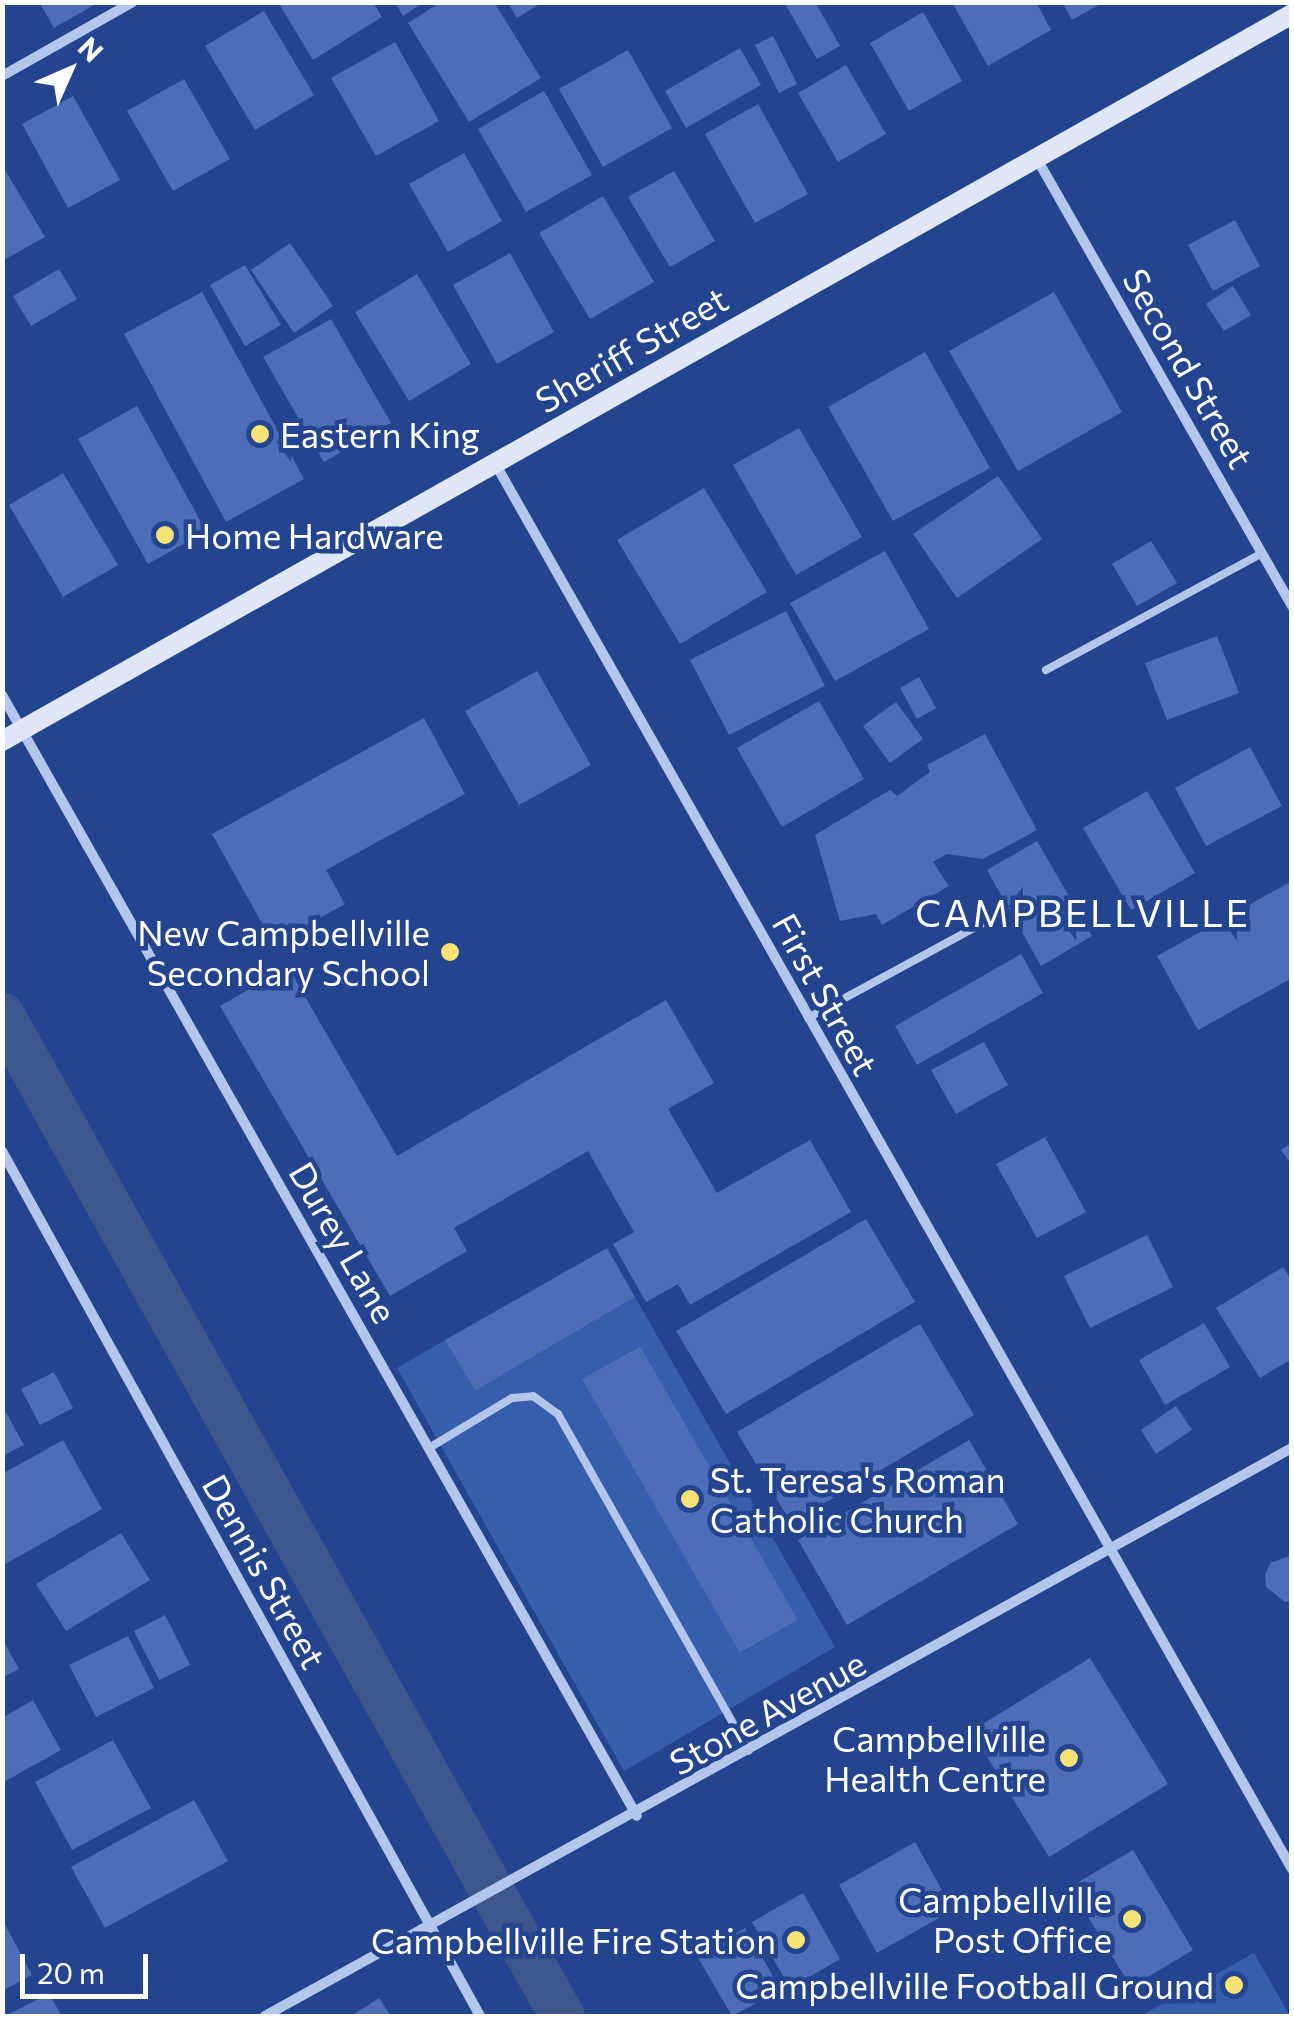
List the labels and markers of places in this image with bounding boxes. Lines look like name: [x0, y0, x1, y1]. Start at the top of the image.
place label: Eastern King: [280, 413, 480, 455]
marker: Eastern King: [249, 423, 271, 445]
place label: Home Hardware: [185, 514, 444, 556]
marker: Home Hardware: [154, 524, 176, 546]
place label: New Campbellville Secondary School: [137, 911, 430, 993]
marker: New Campbellville Secondary School: [439, 941, 461, 963]
place label: St. Teresa's Roman Catholic Church: [710, 1458, 1006, 1540]
marker: St. Teresa's Roman Catholic Church: [679, 1488, 701, 1510]
place label: Campbellville Health Centre: [824, 1717, 1046, 1799]
marker: Campbellville Health Centre: [1056, 1745, 1082, 1771]
place label: Campbellville Post Office: [898, 1878, 1112, 1960]
marker: Campbellville Post Office: [1121, 1908, 1143, 1930]
place label: Campbellville Fire Station: [371, 1919, 776, 1961]
marker: Campbellville Fire Station: [785, 1929, 807, 1951]
place label: Campbellville Football Ground: [735, 1964, 1214, 2006]
marker: Campbellville Football Ground: [1223, 1974, 1245, 1996]

